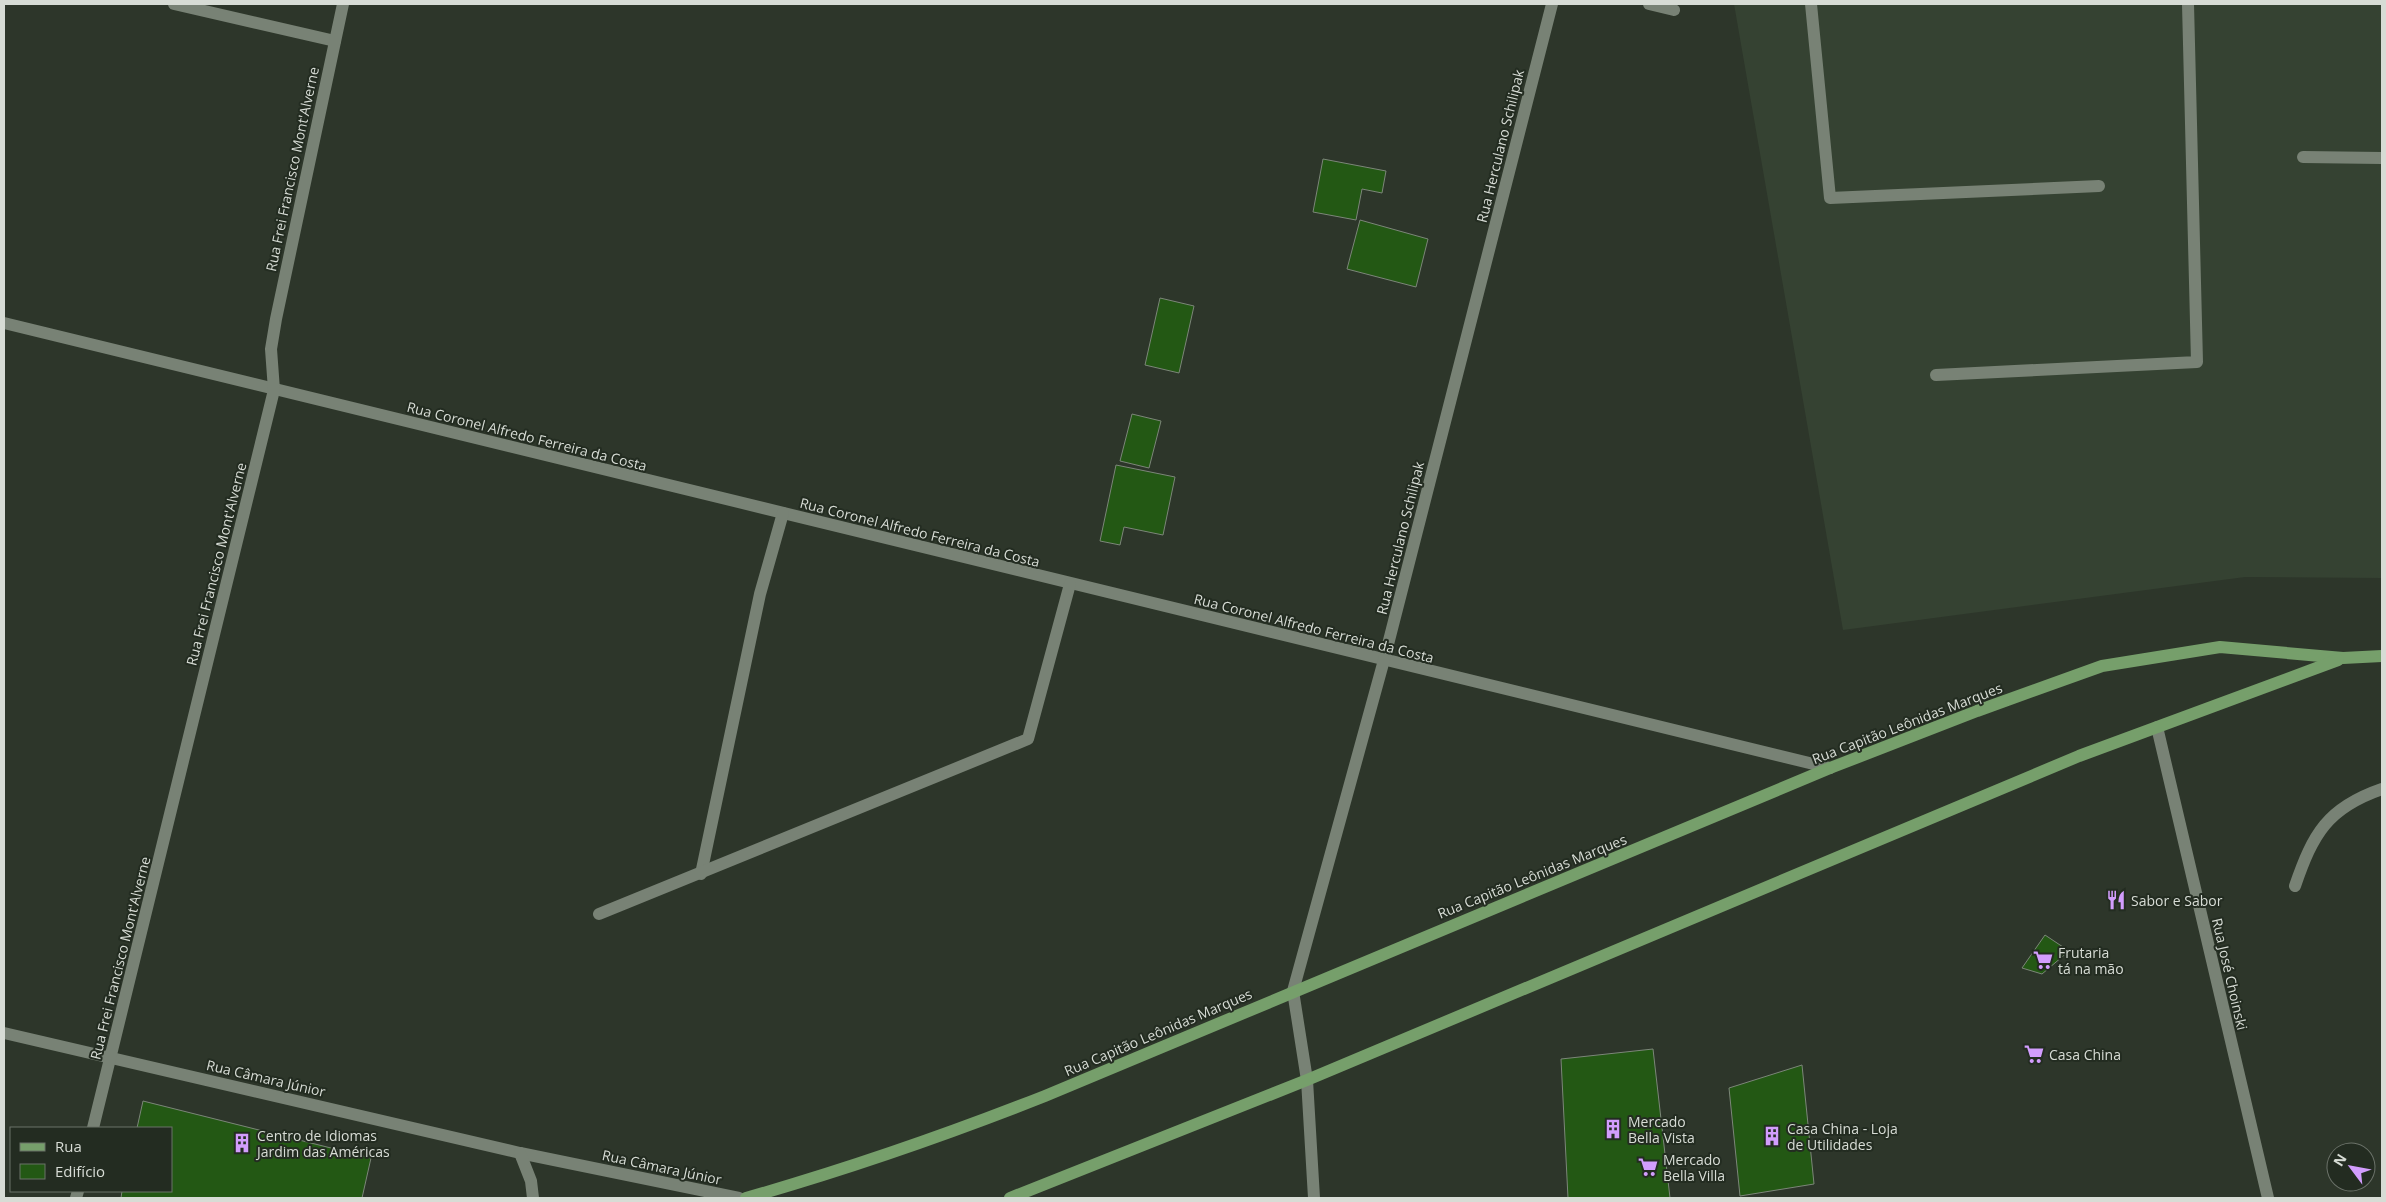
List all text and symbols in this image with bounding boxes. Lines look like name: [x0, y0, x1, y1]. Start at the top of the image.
street label: Rua Frei Francisco Mont'Alverne: [261, 65, 323, 273]
street label: Rua Herculano Schilipak: [1472, 67, 1528, 225]
street label: Rua Coronel Alfredo Ferreira da Costa: [405, 397, 649, 475]
street label: Rua Herculano Schilipak: [1372, 459, 1428, 617]
street label: Rua Frei Francisco Mont'Alverne: [182, 460, 250, 668]
street label: Rua Coronel Alfredo Ferreira da Costa: [798, 493, 1042, 571]
street label: Rua Coronel Alfredo Ferreira da Costa: [1192, 589, 1436, 667]
street label: Rua Capitão Leônidas Marques: [1809, 678, 2005, 768]
street label: Rua Capitão Leônidas Marques: [1435, 829, 1630, 923]
street label: Rua Frei Francisco Mont'Alverne: [86, 854, 154, 1062]
restaurant icon: Sabor e Sabor: [2105, 889, 2127, 911]
place label: Sabor e Sabor: [2131, 891, 2223, 910]
street label: Rua José Choinski: [2208, 916, 2252, 1032]
place label: Frutaria tá na mão: [2058, 943, 2124, 978]
supermarket icon: Frutaria tá na mão: [2032, 949, 2054, 971]
street label: Rua Capitão Leônidas Marques: [1061, 984, 1255, 1080]
supermarket icon: Casa China: [2023, 1043, 2045, 1065]
place label: Casa China: [2049, 1045, 2121, 1064]
street label: Rua Câmara Júnior: [205, 1055, 328, 1101]
place label: Mercado Bella Vista: [1628, 1112, 1695, 1147]
building icon: Mercado Bella Vista: [1602, 1118, 1624, 1140]
place label: Casa China - Loja de Utilidades: [1787, 1119, 1898, 1154]
building icon: Casa China - Loja de Utilidades: [1761, 1125, 1783, 1147]
place label: Centro de Idiomas Jardim das Américas: [255, 1126, 390, 1161]
legend: [10, 1127, 172, 1192]
building icon: Centro de Idiomas Jardim das Américas: [231, 1132, 253, 1154]
text: Rua: [55, 1136, 82, 1156]
north arrow: [2326, 1142, 2376, 1192]
street label: Rua Câmara Júnior: [600, 1145, 724, 1189]
place label: Mercado Bella Villa: [1663, 1150, 1725, 1185]
text: N: [2328, 1150, 2351, 1170]
supermarket icon: Mercado Bella Villa: [1637, 1156, 1659, 1178]
text: Edifício: [55, 1161, 105, 1181]

